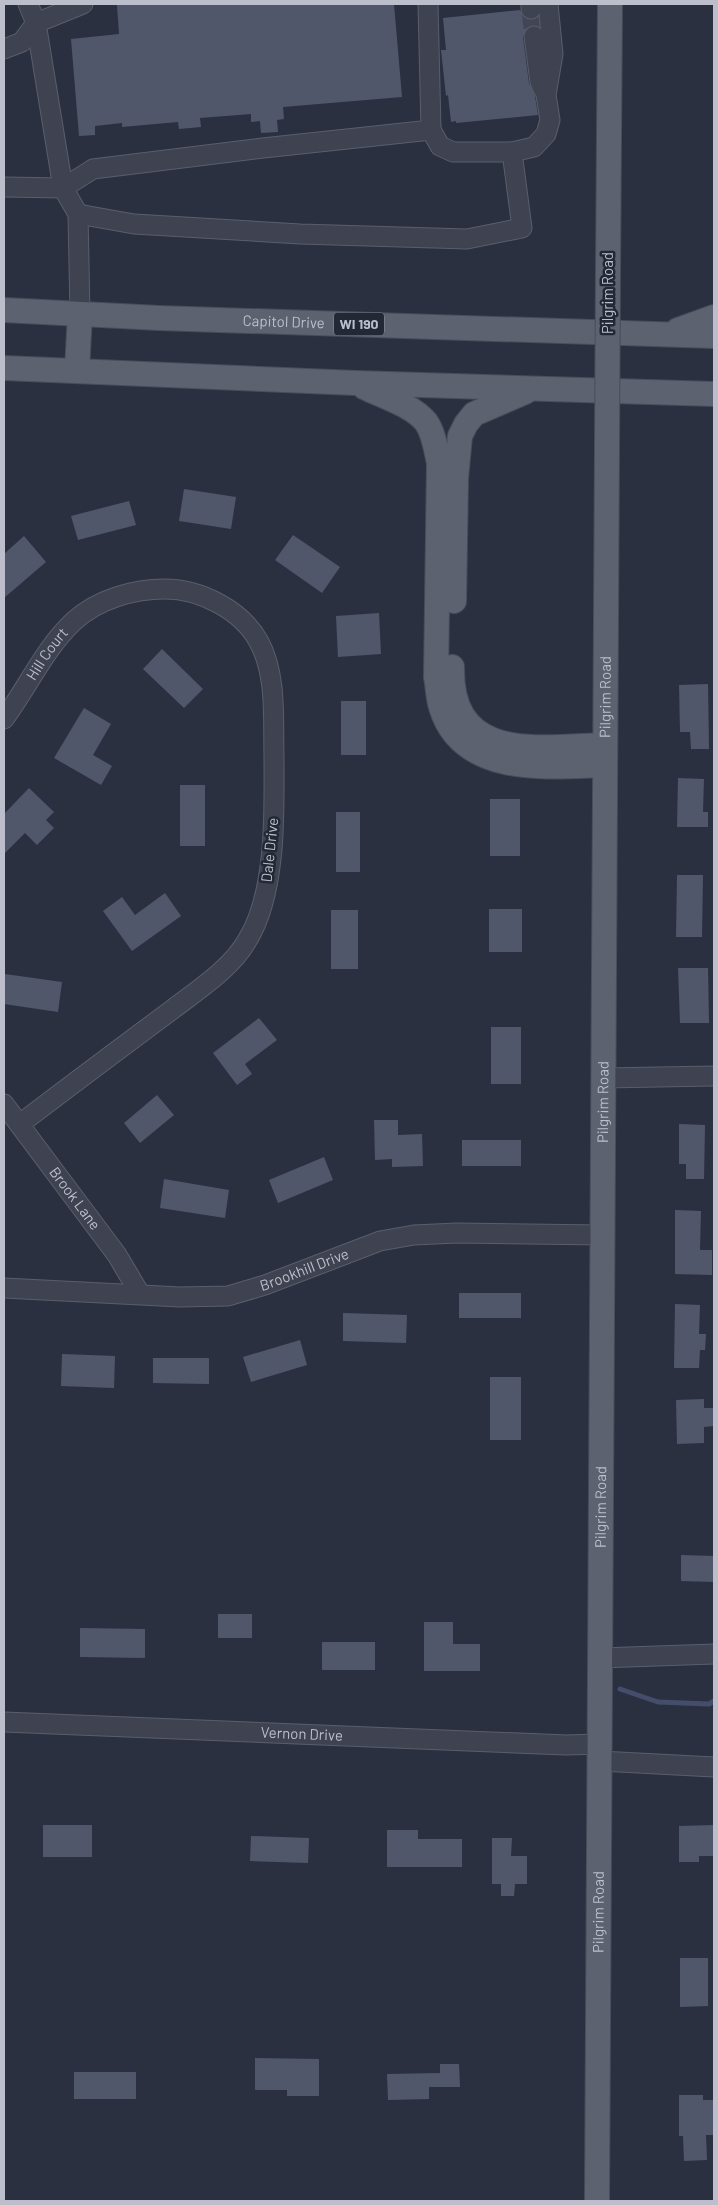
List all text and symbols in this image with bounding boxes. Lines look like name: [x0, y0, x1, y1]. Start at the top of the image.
street label: Pilgrim Road: [598, 252, 616, 334]
street label: Capitol Drive: [242, 311, 325, 331]
road number: WI 190: [334, 312, 384, 336]
street label: Hill Court: [22, 623, 71, 683]
street label: Pilgrim Road: [595, 656, 614, 738]
street label: Dale Drive: [257, 817, 281, 883]
street label: Pilgrim Road: [593, 1061, 611, 1143]
street label: Brook Lane: [46, 1163, 105, 1233]
street label: Brookhill Drive: [258, 1244, 351, 1294]
street label: Pilgrim Road: [591, 1466, 609, 1548]
street label: Vernon Drive: [260, 1723, 343, 1744]
street label: Pilgrim Road: [588, 1871, 607, 1953]

